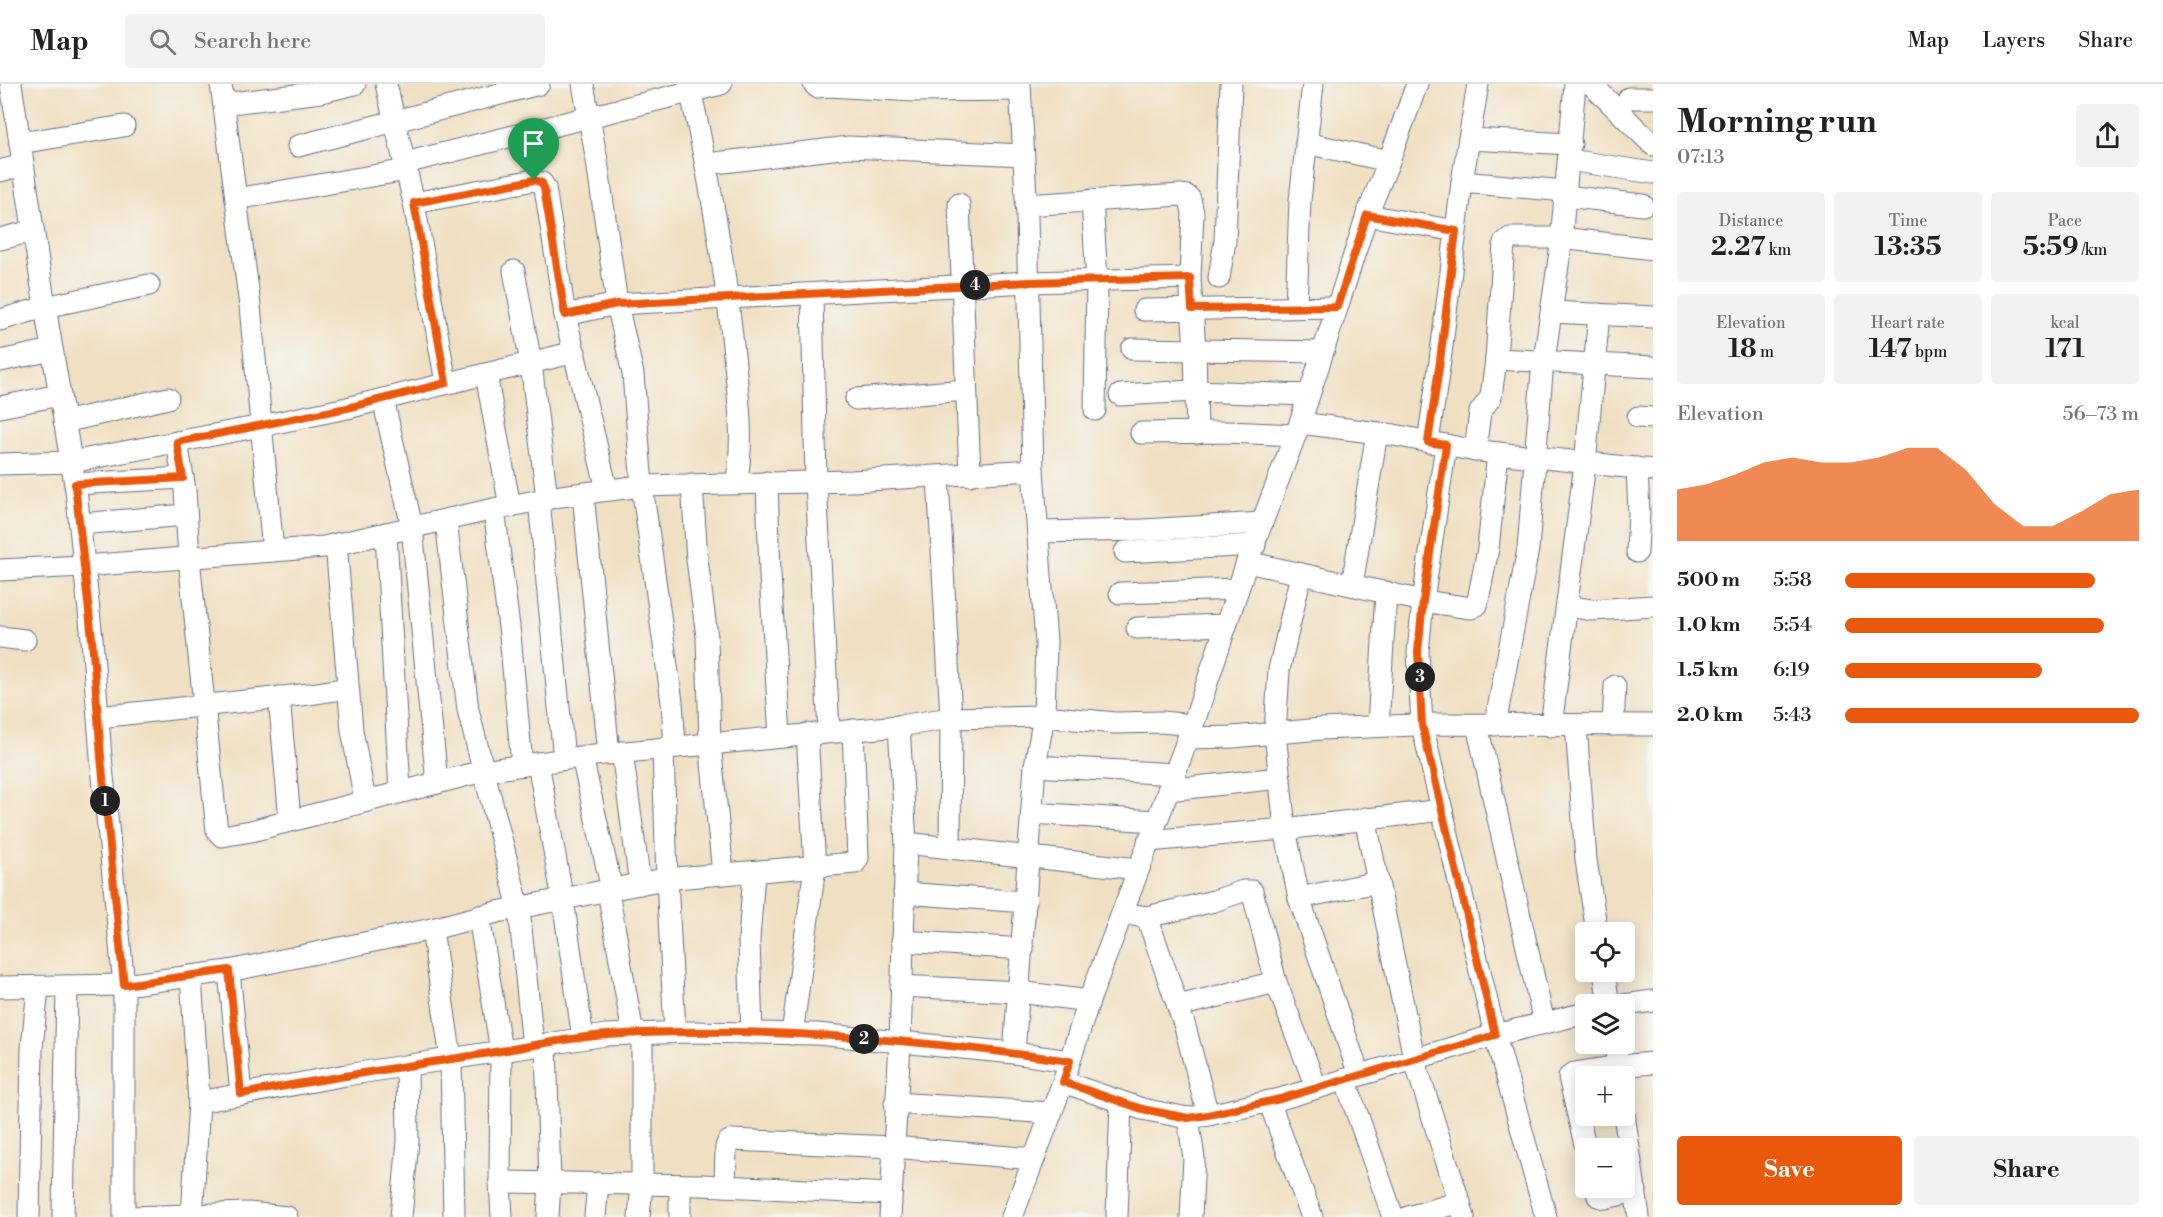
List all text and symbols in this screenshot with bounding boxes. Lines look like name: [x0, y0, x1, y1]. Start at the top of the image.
search box: [125, 14, 545, 68]
text: Map: [30, 24, 89, 59]
icon: search: [146, 25, 179, 58]
text: Search here: [194, 28, 311, 55]
text: Map: [1908, 28, 1949, 54]
text: Layers: [1982, 28, 2045, 54]
text: Share: [2078, 28, 2133, 54]
text: Morning run: [1677, 102, 1877, 143]
button: share: [2076, 104, 2139, 167]
pin: [508, 118, 559, 180]
icon: arrive: [517, 127, 550, 160]
text: 07:13: [1677, 145, 1725, 170]
text: Distance: [1719, 211, 1783, 231]
text: Time: [1889, 211, 1927, 231]
text: Pace: [2048, 211, 2082, 231]
text: 2.27: [1711, 231, 1766, 263]
text: 13:35: [1874, 231, 1942, 263]
text: 5:59: [2023, 231, 2079, 263]
text: km: [1766, 240, 1791, 260]
text: /km: [2079, 240, 2107, 260]
pin: 4: [960, 270, 990, 300]
text: 4: [970, 275, 980, 295]
text: Elevation: [1716, 313, 1786, 333]
text: Heart rate: [1871, 313, 1945, 333]
text: kcal: [2050, 313, 2080, 333]
text: 18: [1728, 333, 1757, 365]
text: 147: [1869, 333, 1912, 365]
text: 171: [2045, 333, 2085, 365]
text: m: [1757, 342, 1774, 362]
text: bpm: [1912, 342, 1947, 362]
text: Elevation: [1677, 402, 1764, 427]
text: 56–73 m: [2063, 402, 2139, 427]
text: 500 m: [1677, 568, 1740, 593]
text: 5:58: [1773, 568, 1812, 593]
text: 1.0 km: [1677, 613, 1741, 638]
text: 5:54: [1773, 613, 1812, 638]
text: 1.5 km: [1677, 658, 1738, 683]
text: 6:19: [1773, 658, 1810, 683]
pin: 3: [1405, 662, 1435, 692]
text: 3: [1415, 667, 1425, 687]
text: 2.0 km: [1677, 703, 1743, 728]
text: 5:43: [1773, 703, 1811, 728]
pin: 1: [90, 786, 120, 816]
text: 1: [101, 791, 109, 811]
map controls: [1575, 922, 1635, 1198]
button: locate: [1575, 922, 1635, 982]
button: layers: [1575, 994, 1635, 1054]
pin: 2: [849, 1024, 879, 1054]
text: 2: [859, 1029, 869, 1049]
button: +: [1575, 1066, 1635, 1126]
button: Save: [1677, 1136, 1902, 1205]
button: Share: [1914, 1136, 2139, 1205]
button: −: [1575, 1138, 1635, 1198]

